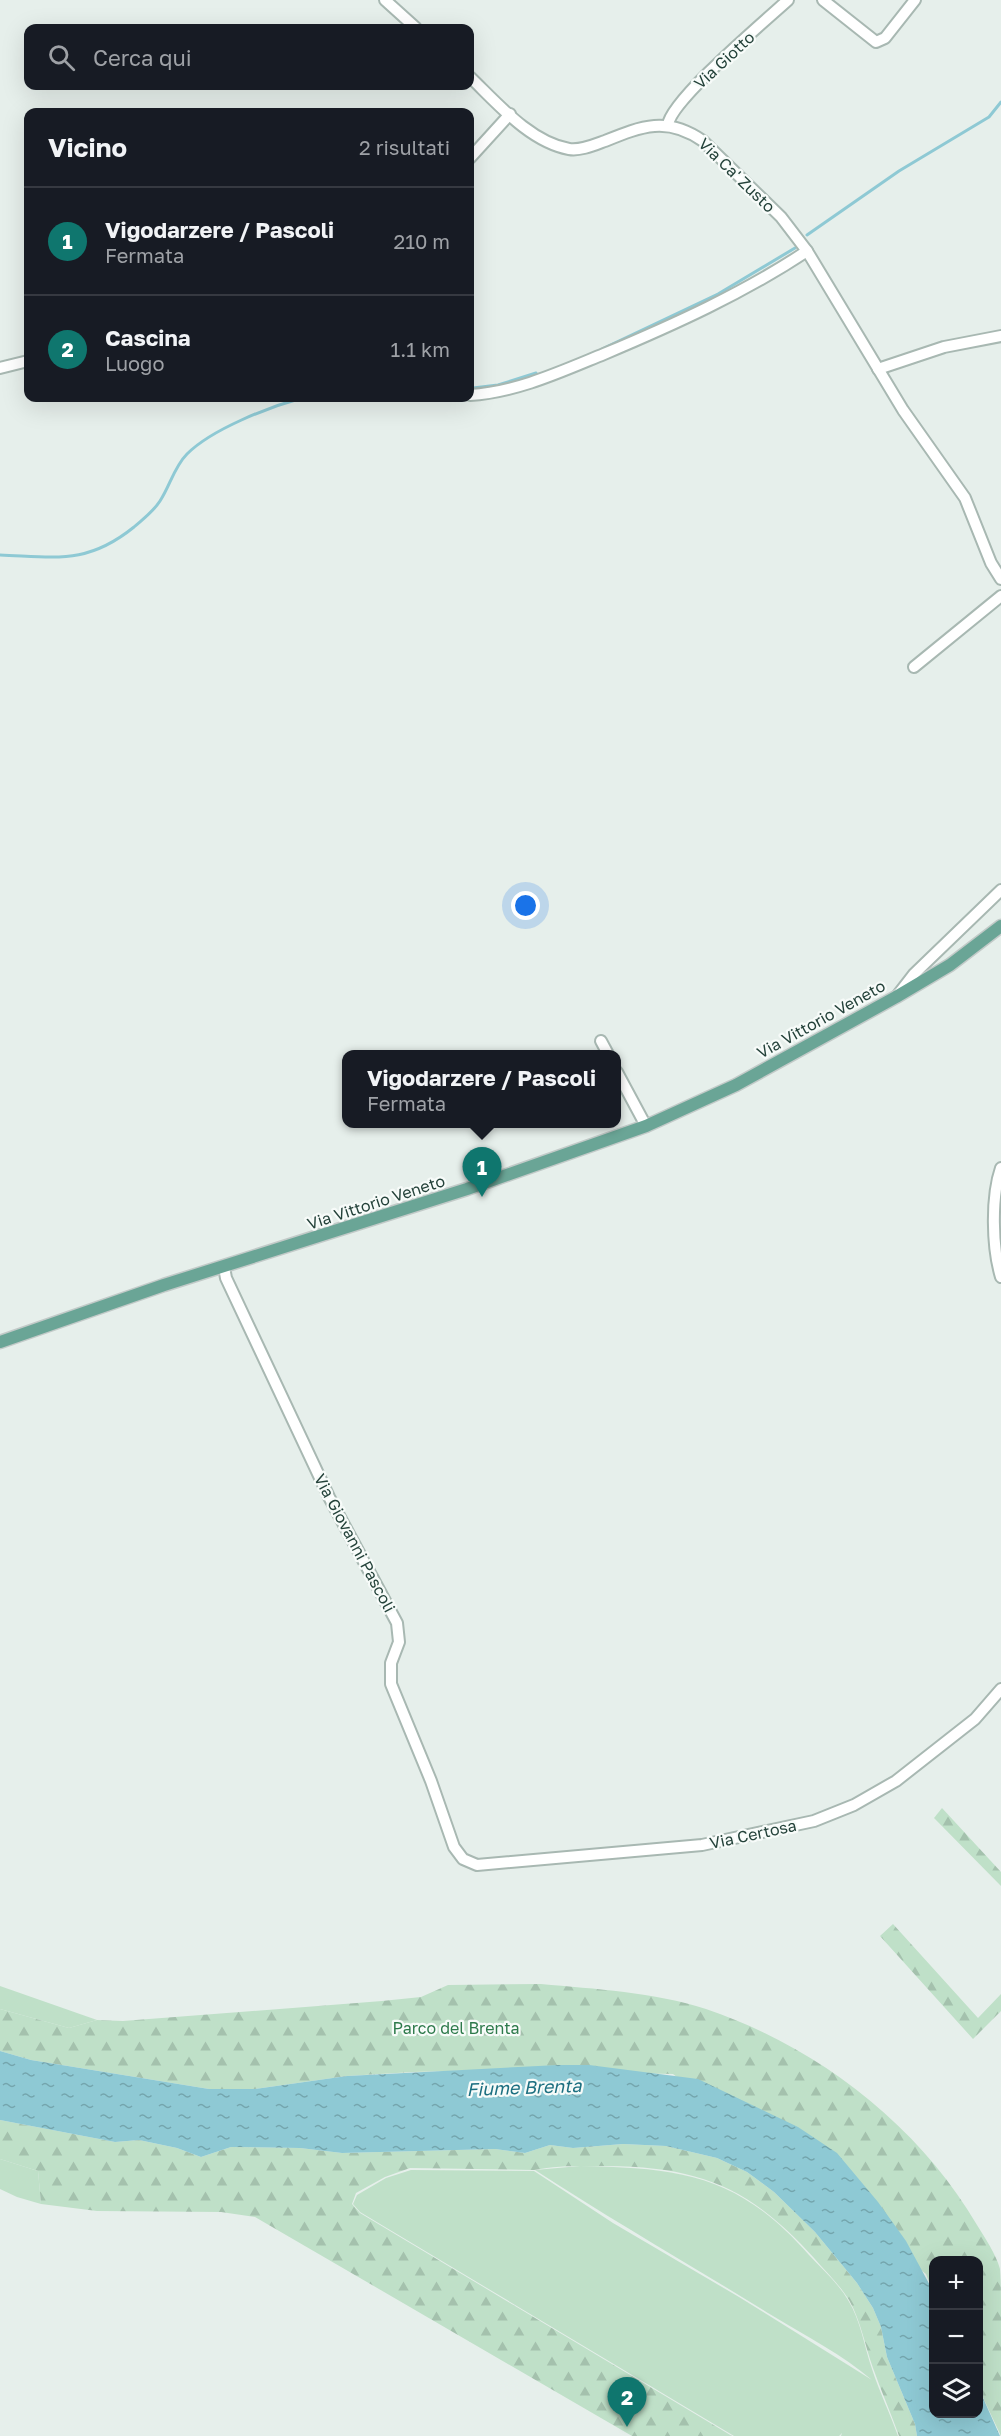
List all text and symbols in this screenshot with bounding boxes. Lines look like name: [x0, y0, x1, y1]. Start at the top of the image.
search box: [24, 24, 474, 90]
street label: Via Giotto: [690, 27, 758, 93]
icon: search: [45, 41, 78, 74]
text: Cerca qui: [93, 44, 192, 71]
text: Vicino: [48, 132, 127, 163]
street label: Via Ca' Zusto: [695, 133, 779, 217]
text: 2 risultati: [359, 135, 450, 159]
text: Vigodarzere / Pascoli: [105, 216, 334, 243]
text: 1: [62, 229, 73, 253]
text: 210 m: [394, 229, 450, 253]
text: Fermata: [105, 243, 184, 267]
text: Cascina: [105, 324, 190, 351]
text: 2: [61, 337, 74, 361]
text: 1.1 km: [391, 337, 450, 361]
text: Luogo: [105, 351, 164, 375]
your location: [511, 891, 540, 920]
street label: Via Vittorio Veneto: [753, 975, 889, 1063]
popup: [342, 1050, 621, 1128]
text: Vigodarzere / Pascoli: [367, 1064, 596, 1091]
text: Fermata: [367, 1091, 446, 1115]
pin: 1: [462, 1148, 502, 1197]
street label: Via Vittorio Veneto: [305, 1170, 447, 1234]
street label: Via Giovanni Pascoli: [310, 1470, 400, 1616]
street label: Via Certosa: [708, 1815, 798, 1853]
park label: Parco del Brenta: [392, 2018, 520, 2038]
water label: Fiume Brenta: [466, 2074, 583, 2100]
map controls: [929, 2256, 983, 2418]
button: +: [929, 2256, 983, 2310]
button: −: [929, 2310, 983, 2364]
button: layers: [929, 2364, 983, 2418]
pin: 2: [608, 2378, 646, 2427]

